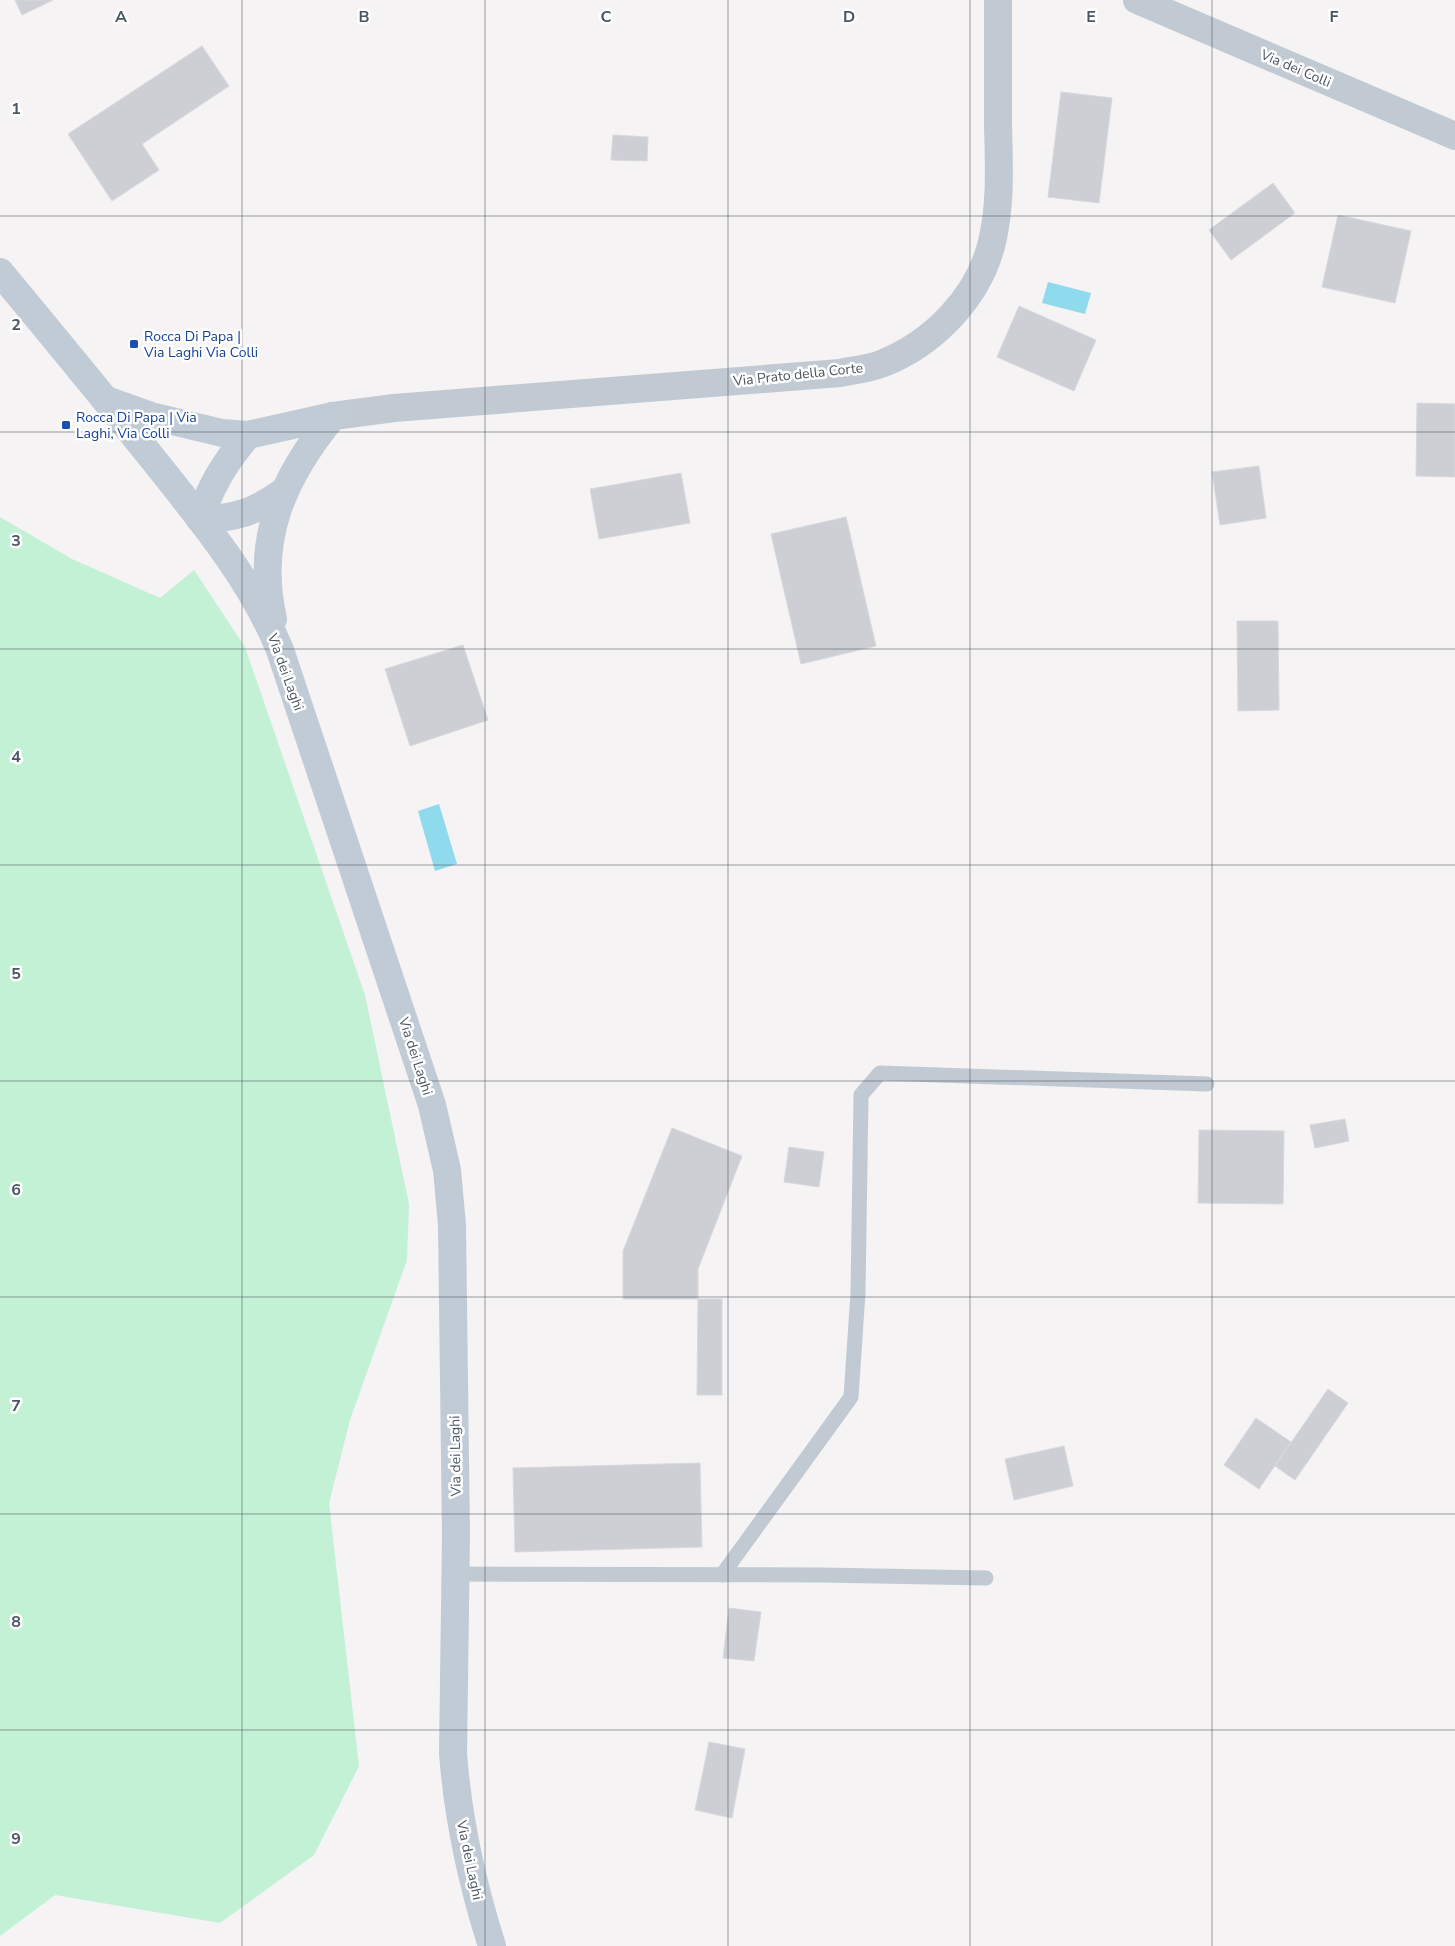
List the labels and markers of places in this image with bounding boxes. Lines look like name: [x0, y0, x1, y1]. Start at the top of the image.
place label: Rocca Di Papa | Via Laghi Via Colli: [143, 327, 258, 362]
marker: Rocca Di Papa | Via Laghi Via Colli: [128, 338, 140, 350]
place label: Rocca Di Papa | Via Laghi, Via Colli: [76, 408, 197, 443]
marker: Rocca Di Papa | Via Laghi, Via Colli: [60, 419, 72, 431]

